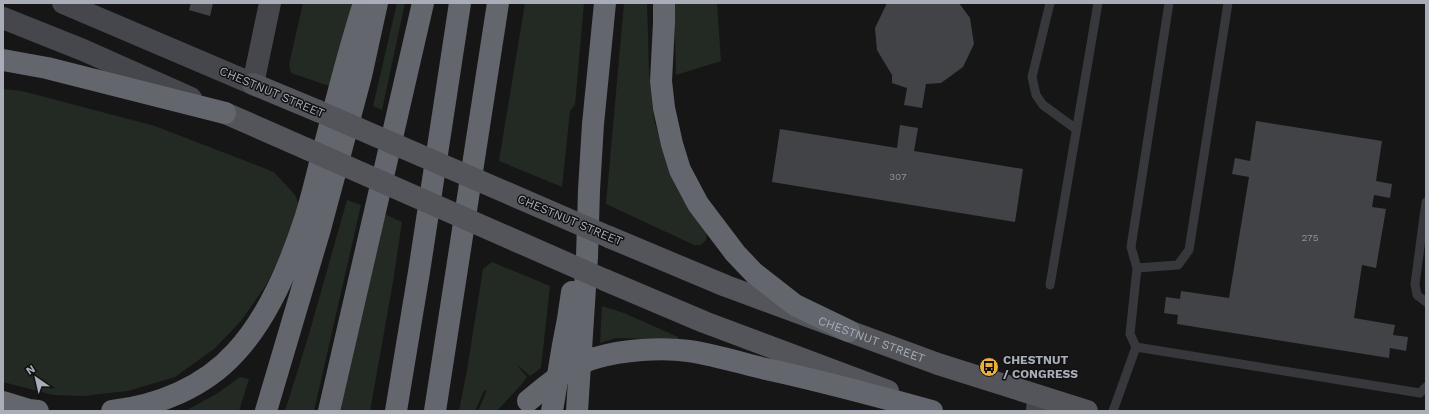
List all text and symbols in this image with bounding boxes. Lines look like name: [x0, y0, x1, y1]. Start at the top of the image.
street label: CHESTNUT STREET: [217, 64, 327, 120]
house number: 307: [889, 171, 907, 182]
street label: CHESTNUT STREET: [515, 192, 625, 248]
house number: 275: [1301, 232, 1319, 243]
street label: CHESTNUT STREET: [816, 314, 927, 366]
place label: CHESTNUT / CONGRESS: [1003, 353, 1078, 381]
bus stop icon: CHESTNUT / CONGRESS: [978, 356, 1000, 378]
north arrow: [16, 358, 56, 398]
text: N: [24, 362, 38, 378]

